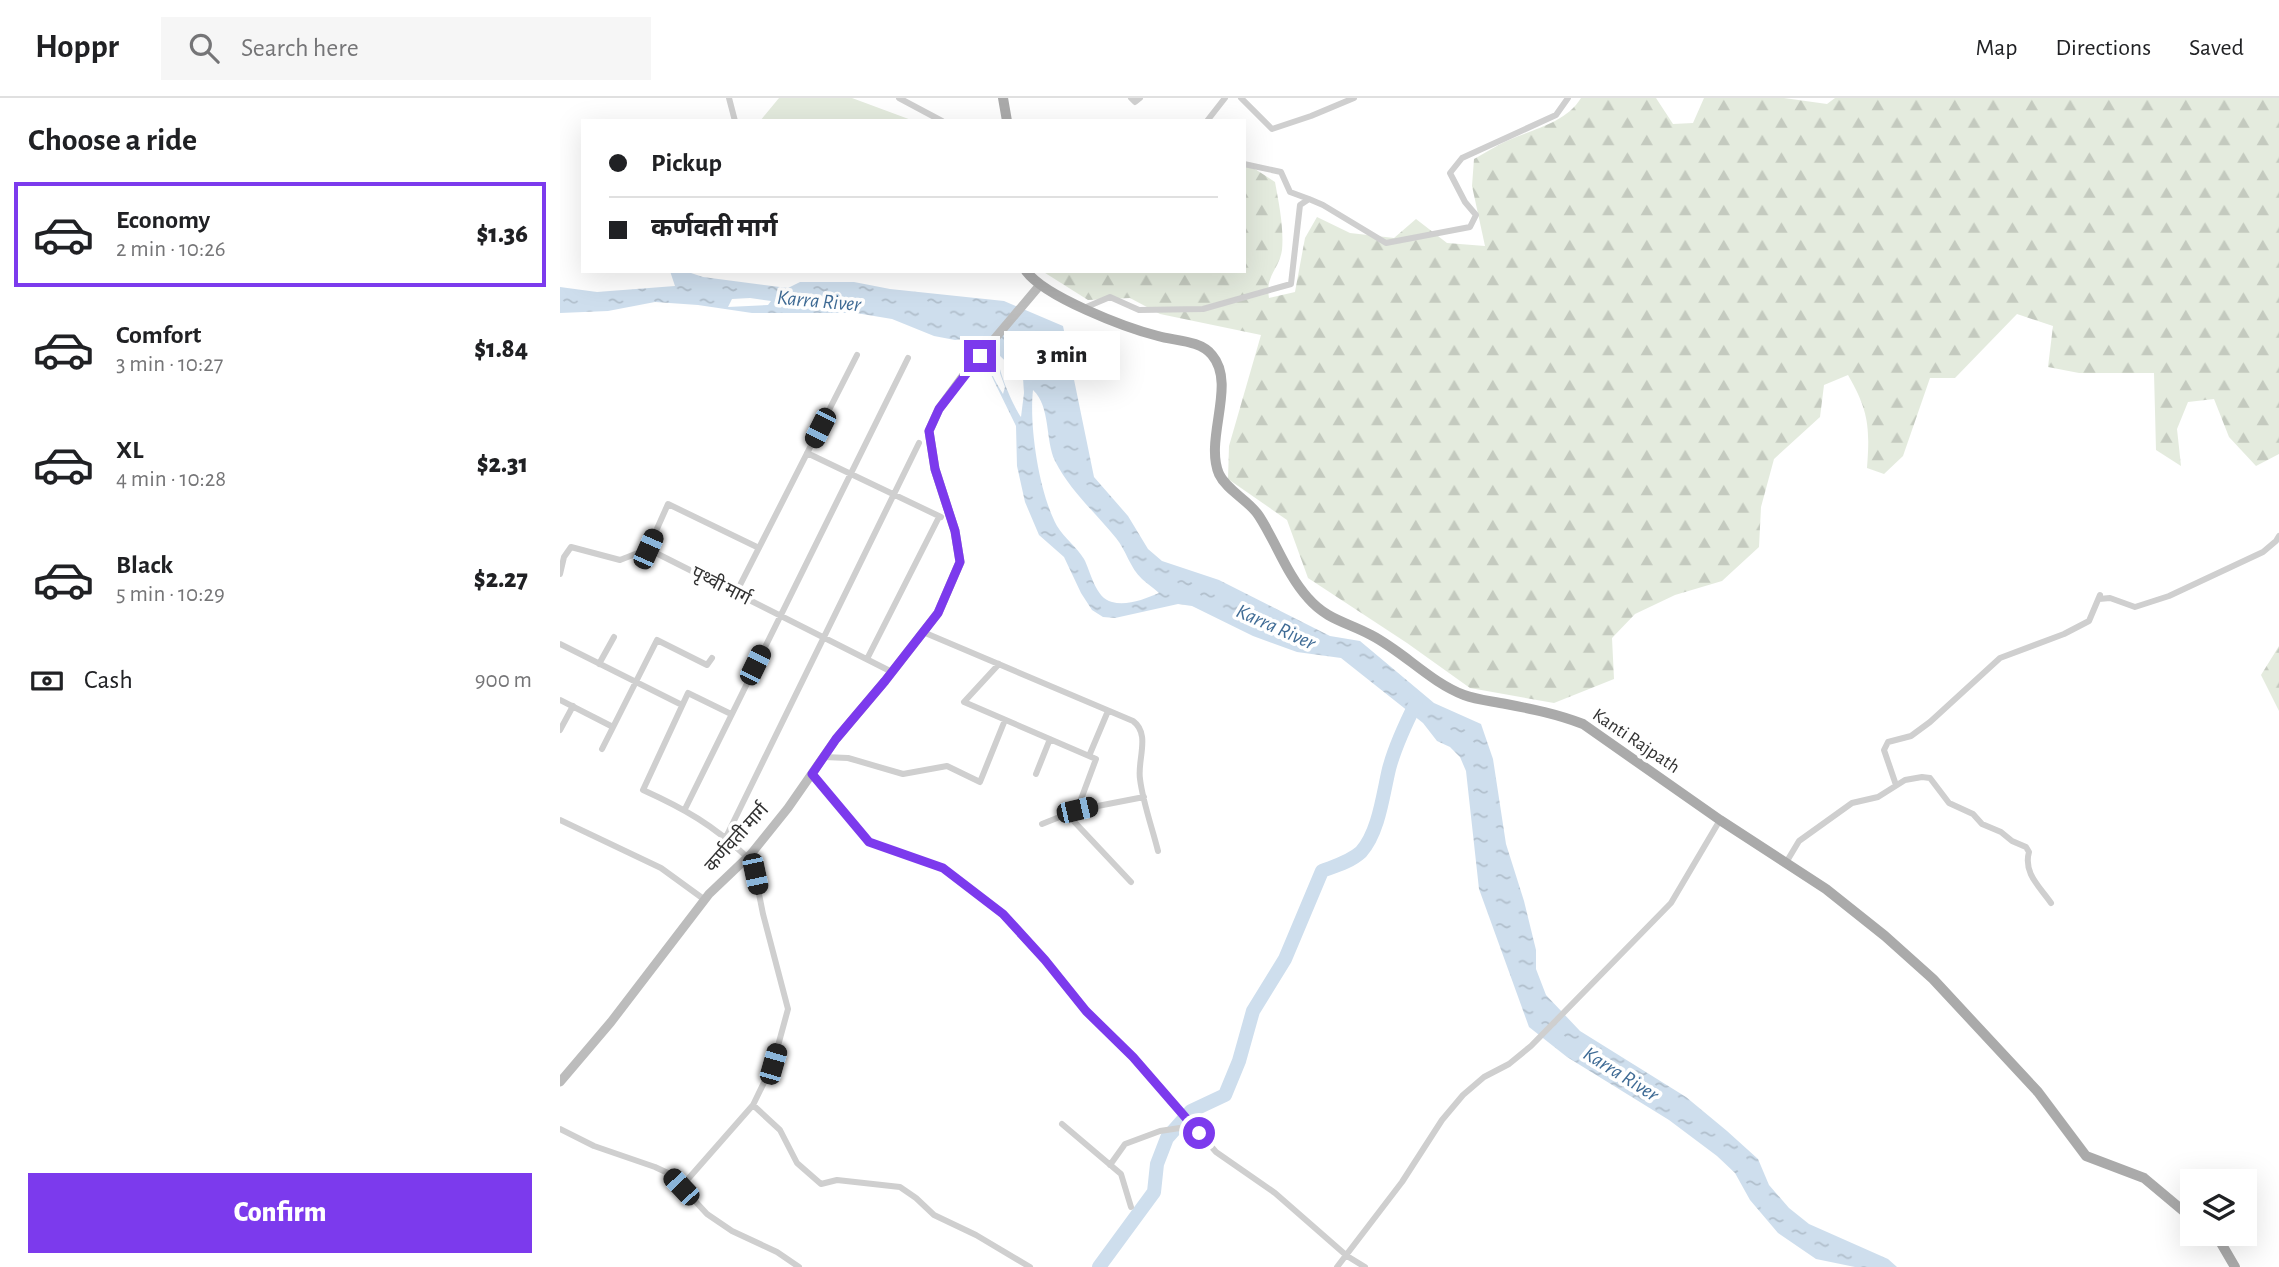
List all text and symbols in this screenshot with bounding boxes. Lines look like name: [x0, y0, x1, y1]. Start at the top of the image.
search box: [161, 17, 651, 80]
icon: search: [185, 29, 223, 67]
text: Hoppr: [35, 31, 119, 64]
text: Search here: [241, 35, 359, 61]
text: Map: [1975, 36, 2017, 60]
text: Directions: [2055, 36, 2151, 60]
text: Saved: [2189, 36, 2244, 60]
text: Choose a ride: [28, 124, 197, 156]
text: Pickup: [651, 150, 722, 176]
icon: car: [32, 203, 95, 266]
text: Economy: [116, 207, 210, 233]
text: कर्णवती मार्ग: [651, 215, 778, 241]
text: $1.36: [476, 221, 528, 247]
text: 2 min · 10:26: [116, 238, 226, 261]
water label: Karra River: [776, 287, 863, 315]
icon: car: [32, 318, 95, 381]
text: Comfort: [116, 322, 201, 348]
callout: 3 min: [1004, 331, 1120, 380]
text: $1.84: [474, 336, 528, 362]
route end: [964, 340, 996, 372]
text: 3 min: [1037, 344, 1087, 367]
text: 3 min · 10:27: [116, 353, 223, 376]
car: [802, 405, 839, 451]
icon: car: [32, 433, 95, 496]
text: XL: [116, 437, 143, 463]
text: $2.31: [477, 451, 528, 477]
text: 4 min · 10:28: [116, 468, 226, 491]
car: [630, 526, 667, 572]
icon: car: [32, 548, 95, 611]
text: Black: [116, 552, 173, 578]
street label: पृथ्वी मार्ग: [687, 560, 756, 611]
text: $2.27: [474, 566, 528, 592]
text: 5 min · 10:29: [116, 583, 225, 606]
water label: Karra River: [1233, 600, 1320, 654]
car: [737, 642, 774, 688]
icon: cash: [28, 662, 66, 700]
text: Cash: [84, 667, 133, 693]
text: 900 m: [475, 669, 532, 692]
street label: Kanti Rajpath: [1589, 705, 1683, 777]
car: [1055, 795, 1100, 825]
street label: कर्णवती मार्ग: [699, 797, 773, 876]
car: [741, 851, 770, 897]
car: [758, 1041, 789, 1087]
water label: Karra River: [1580, 1043, 1663, 1106]
route start: [1183, 1117, 1215, 1149]
car: [659, 1164, 704, 1210]
map controls: [2180, 1169, 2257, 1246]
button: layers: [2180, 1169, 2257, 1246]
button: Confirm: [28, 1173, 532, 1253]

